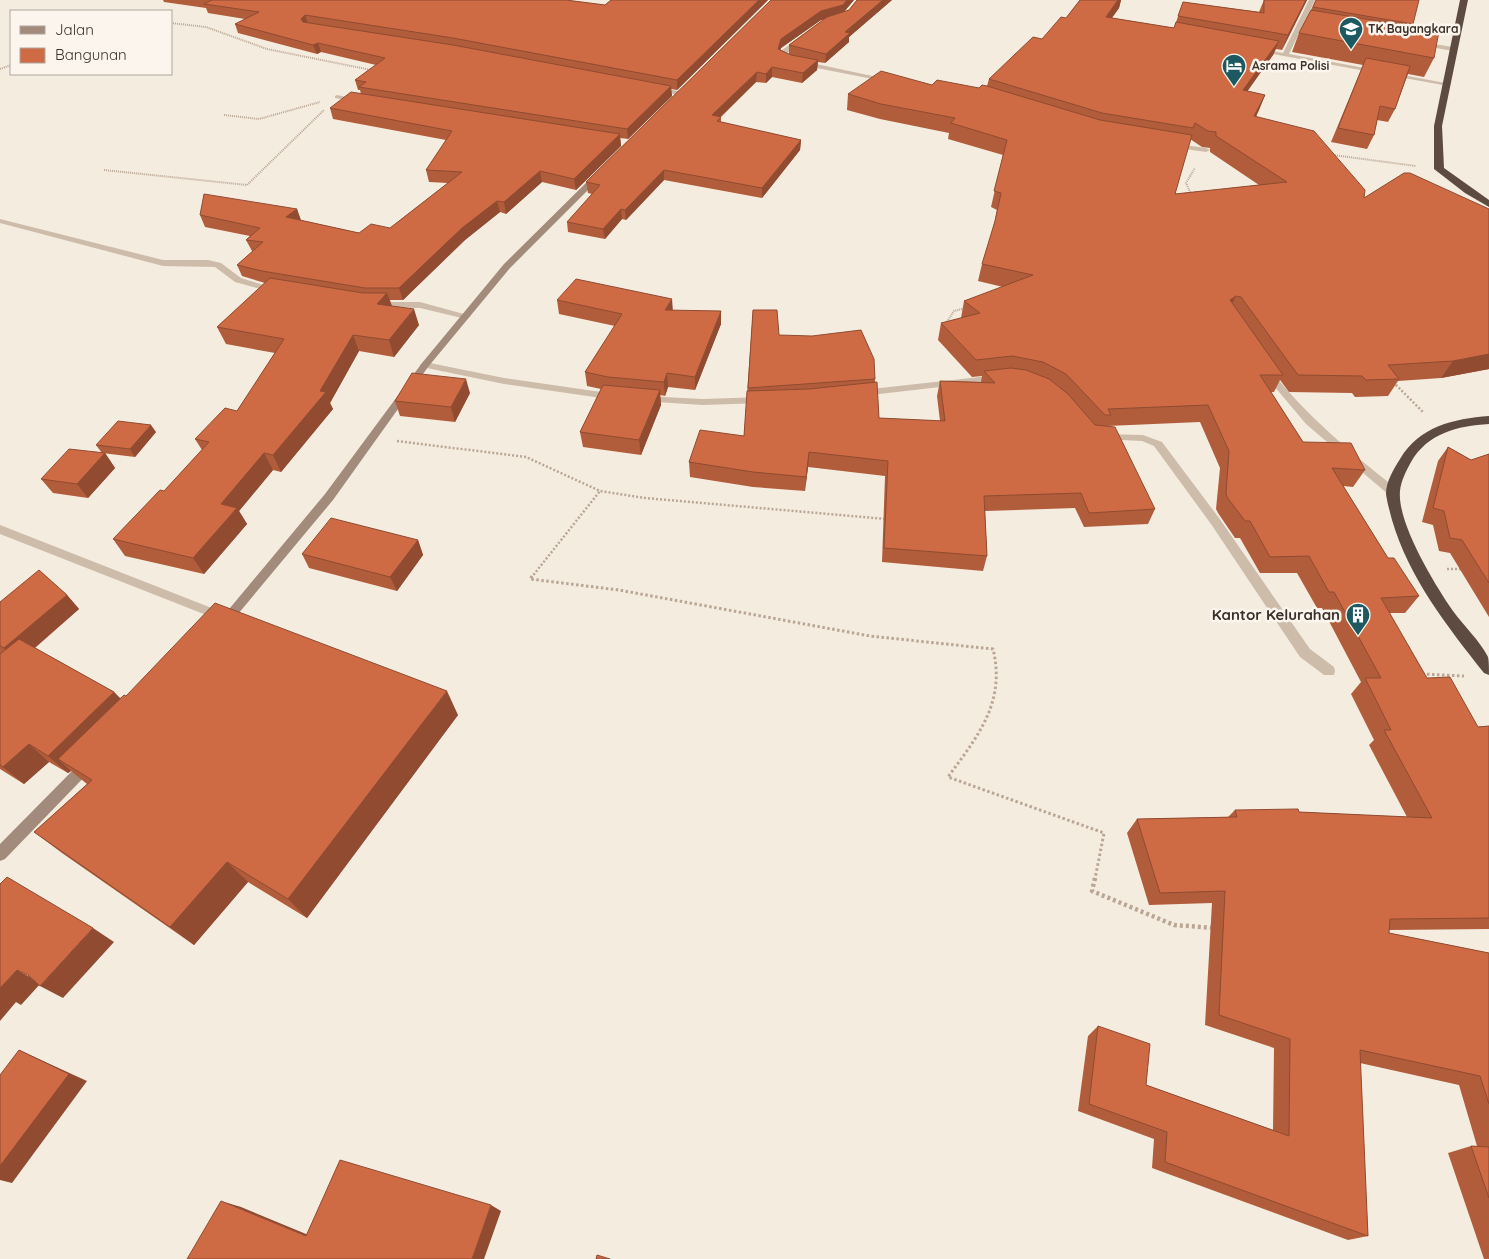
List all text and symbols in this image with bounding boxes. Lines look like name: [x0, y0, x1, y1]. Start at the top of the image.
legend: [10, 10, 172, 75]
school or university icon: TK Bayangkara: [1338, 16, 1364, 50]
text: Jalan: [55, 20, 94, 39]
place label: TK Bayangkara: [1368, 21, 1458, 36]
text: Bangunan: [55, 45, 127, 64]
hotel icon: Asrama Polisi: [1221, 53, 1247, 87]
place label: Asrama Polisi: [1252, 58, 1329, 73]
building icon: Kantor Kelurahan: [1345, 602, 1371, 636]
place label: Kantor Kelurahan: [1212, 605, 1340, 624]

